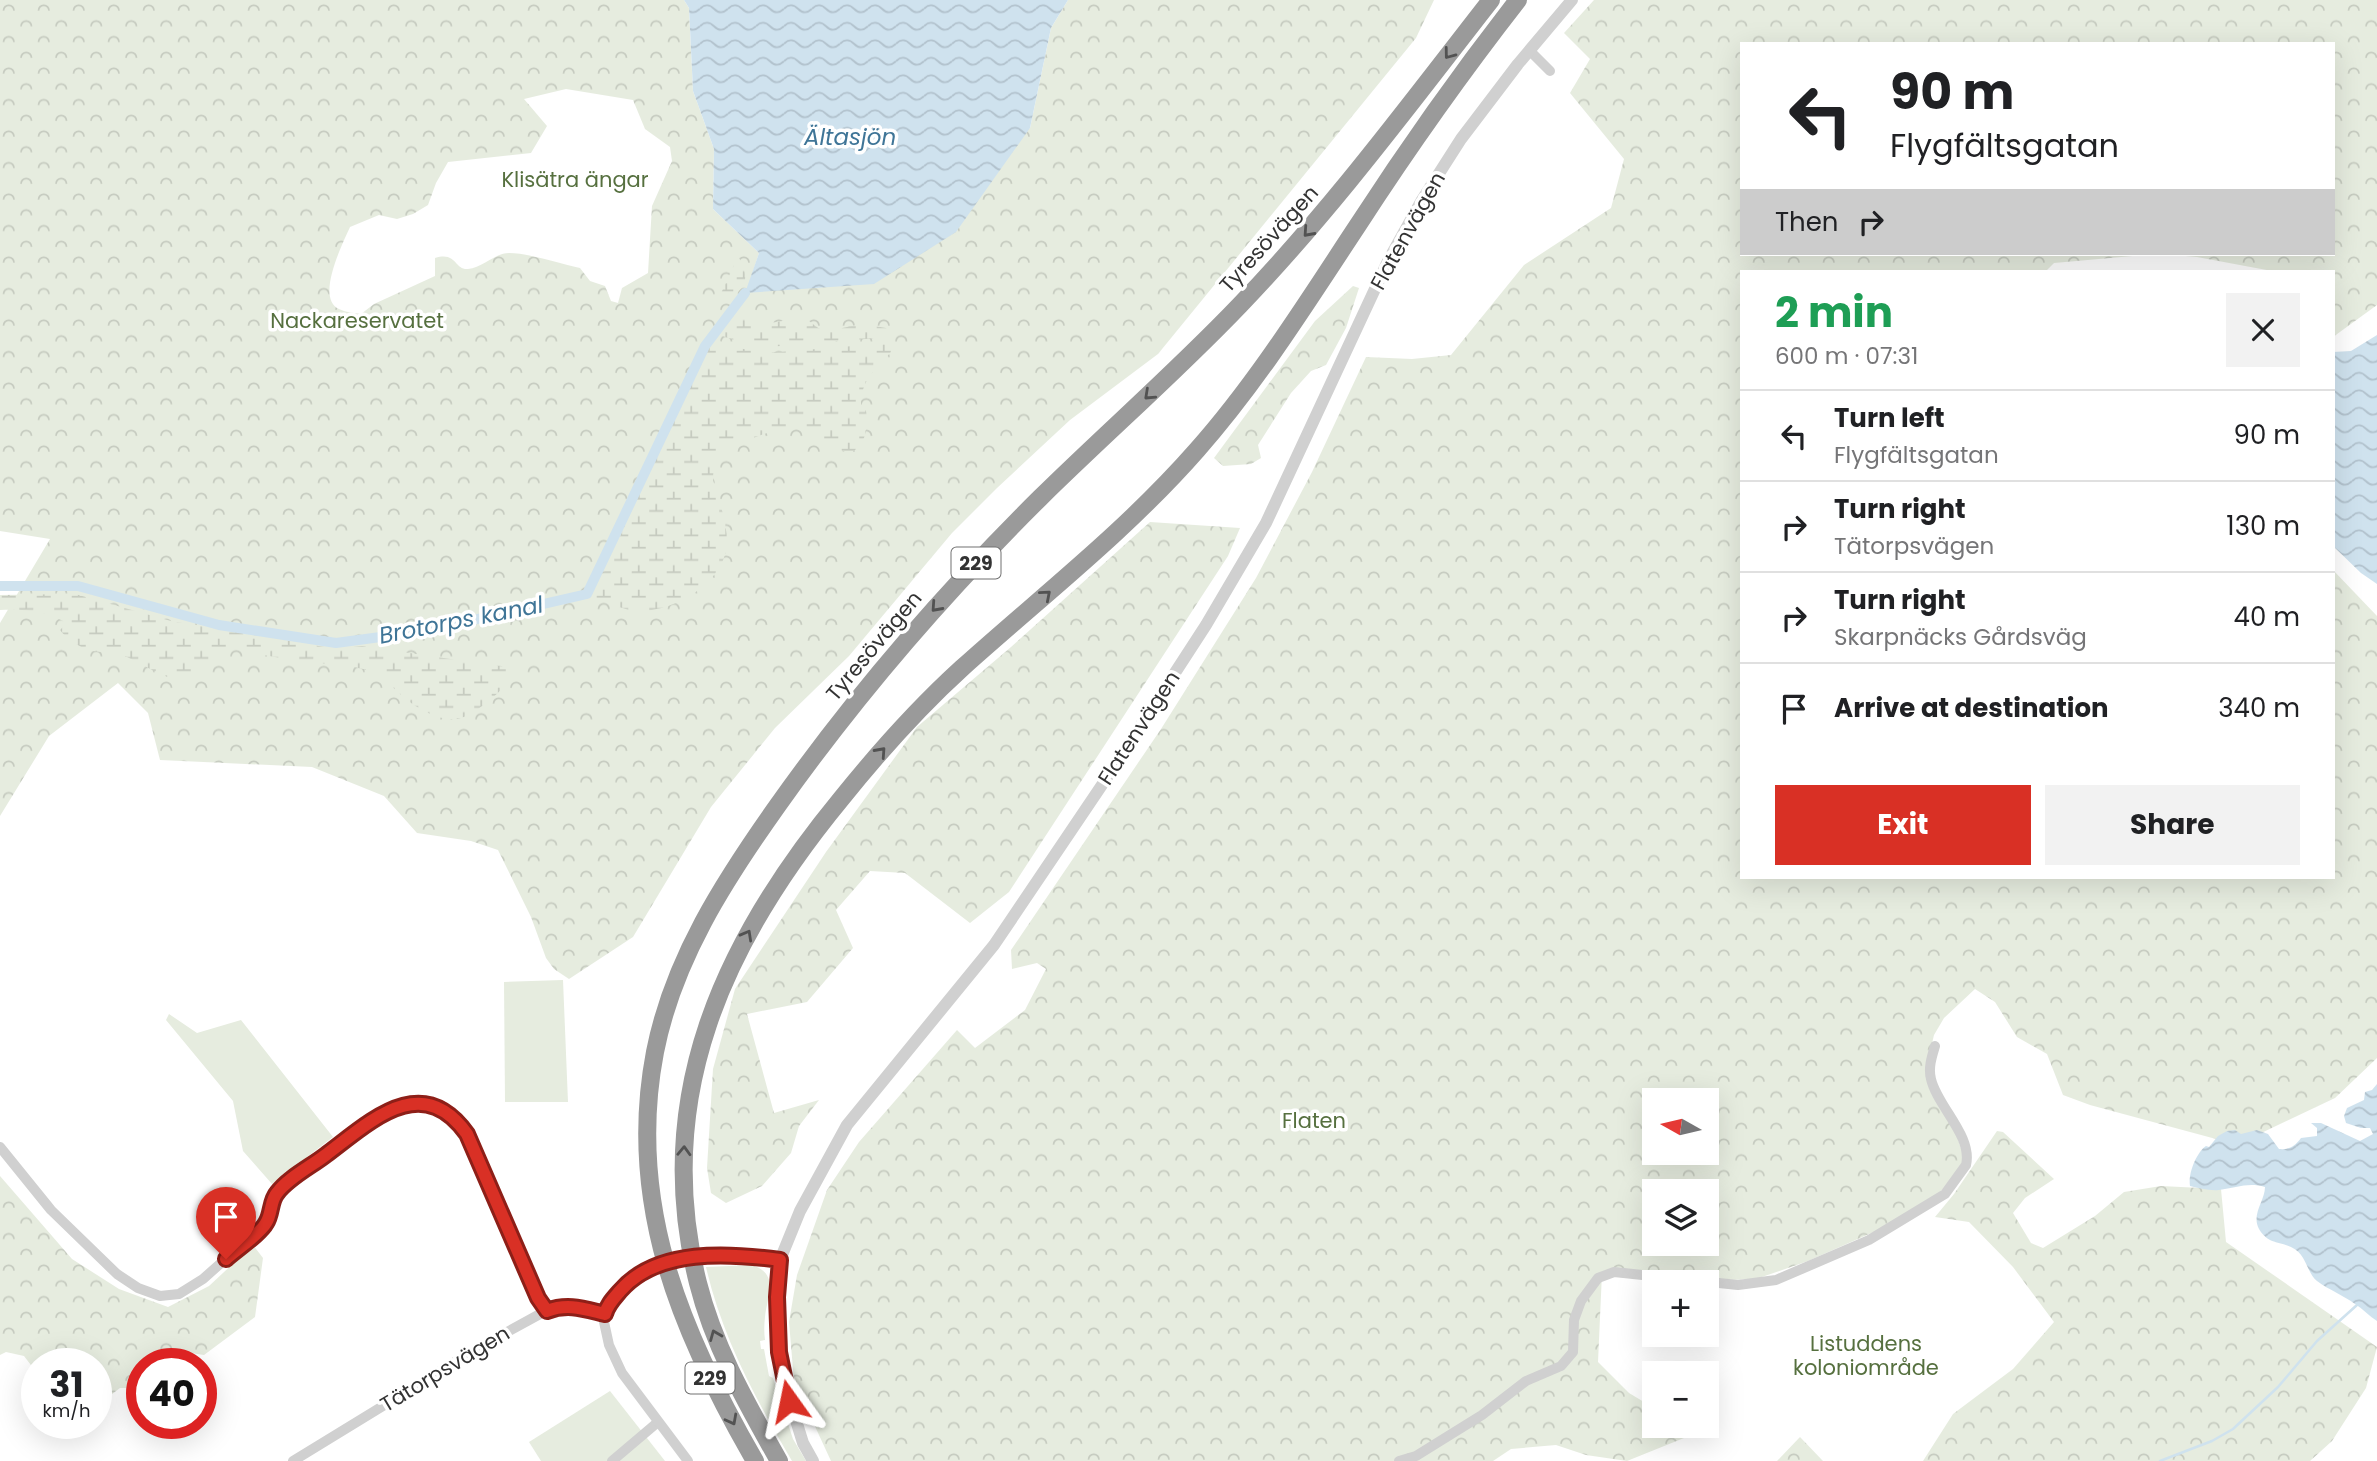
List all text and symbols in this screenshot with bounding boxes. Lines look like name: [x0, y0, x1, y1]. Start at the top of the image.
one-way arrow: [1445, 46, 1458, 59]
text: 90 m: [1890, 58, 2014, 126]
icon: left: [1775, 70, 1866, 161]
water label: Ältasjön: [803, 121, 896, 153]
text: Flygfältsgatan: [1890, 123, 2119, 168]
park label: Klisätra ängar: [501, 165, 649, 194]
street label: Flatenvägen: [1363, 167, 1452, 295]
street label: Tyresövägen: [1213, 179, 1325, 299]
icon: right: [1852, 203, 1890, 241]
text: Then: [1775, 204, 1838, 240]
one-way arrow: [1303, 224, 1316, 237]
text: 2 min: [1775, 283, 1893, 342]
button: close: [2226, 293, 2300, 367]
park label: Nackareservatet: [270, 306, 444, 335]
text: 600 m · 07:31: [1775, 340, 1918, 372]
one-way arrow: [1144, 387, 1157, 399]
text: Turn left: [1834, 400, 1945, 436]
icon: left: [1775, 417, 1813, 455]
text: 90 m: [2234, 417, 2300, 453]
text: Flygfältsgatan: [1834, 439, 1999, 471]
text: Turn right: [1834, 491, 1966, 527]
icon: right: [1775, 508, 1813, 546]
text: 130 m: [2226, 508, 2300, 544]
text: Tätorpsvägen: [1834, 530, 1994, 562]
road number: 229: [951, 548, 1000, 578]
text: Turn right: [1834, 582, 1966, 618]
street label: Tyresövägen: [819, 585, 928, 707]
water label: Brotorps kanal: [376, 588, 546, 652]
one-way arrow: [1038, 591, 1051, 603]
one-way arrow: [932, 599, 944, 612]
icon: right: [1775, 599, 1813, 637]
text: 40 m: [2234, 599, 2300, 635]
text: Skarpnäcks Gårdsväg: [1834, 621, 2087, 653]
street label: Flatenvägen: [1091, 665, 1186, 790]
icon: arrive: [1775, 690, 1813, 728]
text: Arrive at destination: [1834, 690, 2109, 726]
text: 340 m: [2218, 690, 2300, 726]
one-way arrow: [873, 747, 885, 760]
button: Exit: [1775, 785, 2031, 865]
button: Share: [2045, 785, 2300, 865]
one-way arrow: [739, 930, 752, 942]
north arrow: [1642, 1088, 1718, 1166]
map controls: [1642, 1088, 1719, 1438]
park label: Flaten: [1282, 1106, 1346, 1135]
one-way arrow: [677, 1145, 692, 1156]
button: layers: [1642, 1179, 1719, 1256]
pin: [196, 1187, 256, 1259]
icon: arrive: [207, 1198, 245, 1236]
button: +: [1642, 1270, 1719, 1347]
street label: Tätorpsvägen: [375, 1318, 515, 1419]
one-way arrow: [710, 1329, 724, 1341]
park label: Listuddens koloniområde: [1793, 1329, 1939, 1382]
speed limit sign: 40: [126, 1348, 217, 1439]
text: 31: [49, 1360, 84, 1409]
button: −: [1642, 1361, 1719, 1438]
road number: 229: [686, 1362, 734, 1394]
position arrow: [752, 1364, 826, 1438]
text: km/h: [43, 1398, 90, 1423]
one-way arrow: [724, 1413, 737, 1426]

